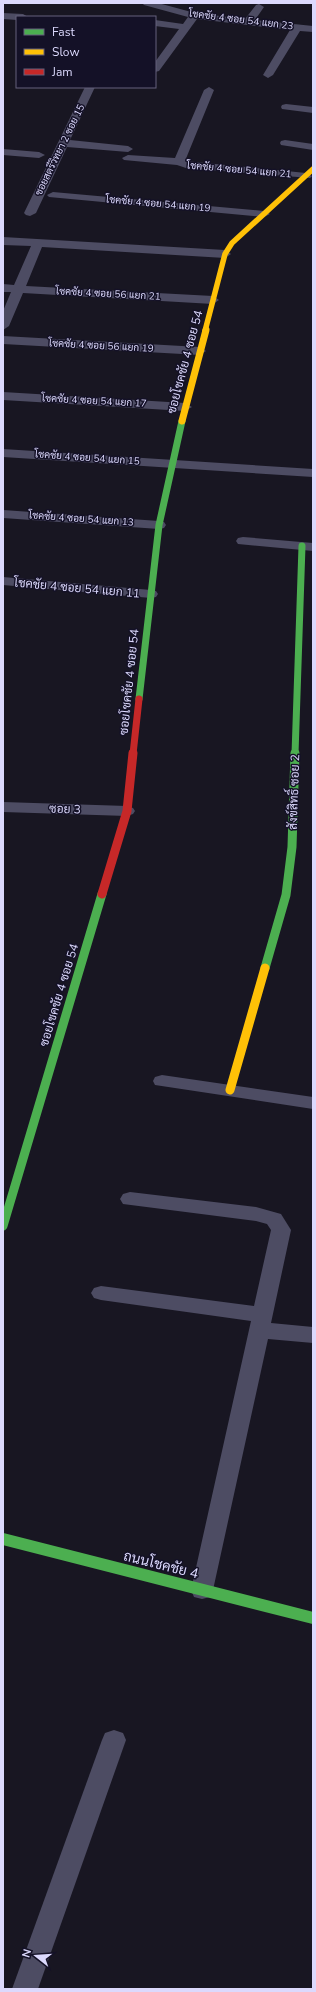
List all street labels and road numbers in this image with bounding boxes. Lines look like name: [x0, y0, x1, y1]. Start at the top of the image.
street label: โชคชัย 4 ซอย 54 แยก 23: [187, 6, 294, 33]
street label: ซอยสตรีวิทยา 2 ซอย 15: [32, 102, 88, 198]
street label: โชคชัย 4 ซอย 54 แยก 21: [185, 158, 292, 182]
street label: โชคชัย 4 ซอย 54 แยก 19: [104, 192, 211, 216]
street label: โชคชัย 4 ซอย 56 แยก 21: [54, 284, 161, 304]
street label: ซอยโชคชัย 4 ซอย 54: [163, 308, 207, 416]
street label: โชคชัย 4 ซอย 56 แยก 19: [47, 336, 154, 356]
street label: โชคชัย 4 ซอย 54 แยก 17: [40, 391, 147, 411]
street label: โชคชัย 4 ซอย 54 แยก 15: [33, 447, 140, 469]
street label: โชคชัย 4 ซอย 54 แยก 13: [27, 508, 134, 530]
street label: โชคชัย 4 ซอย 54 แยก 11: [12, 574, 141, 601]
street label: ซอยโชคชัย 4 ซอย 54: [115, 628, 143, 736]
street label: สังข์สิทธิ์ ซอย 2: [281, 754, 303, 830]
street label: ซอย 3: [49, 800, 81, 818]
street label: ซอยโชคชัย 4 ซอย 54: [36, 942, 82, 1048]
street label: ถนนโชคชัย 4: [121, 1547, 201, 1583]

